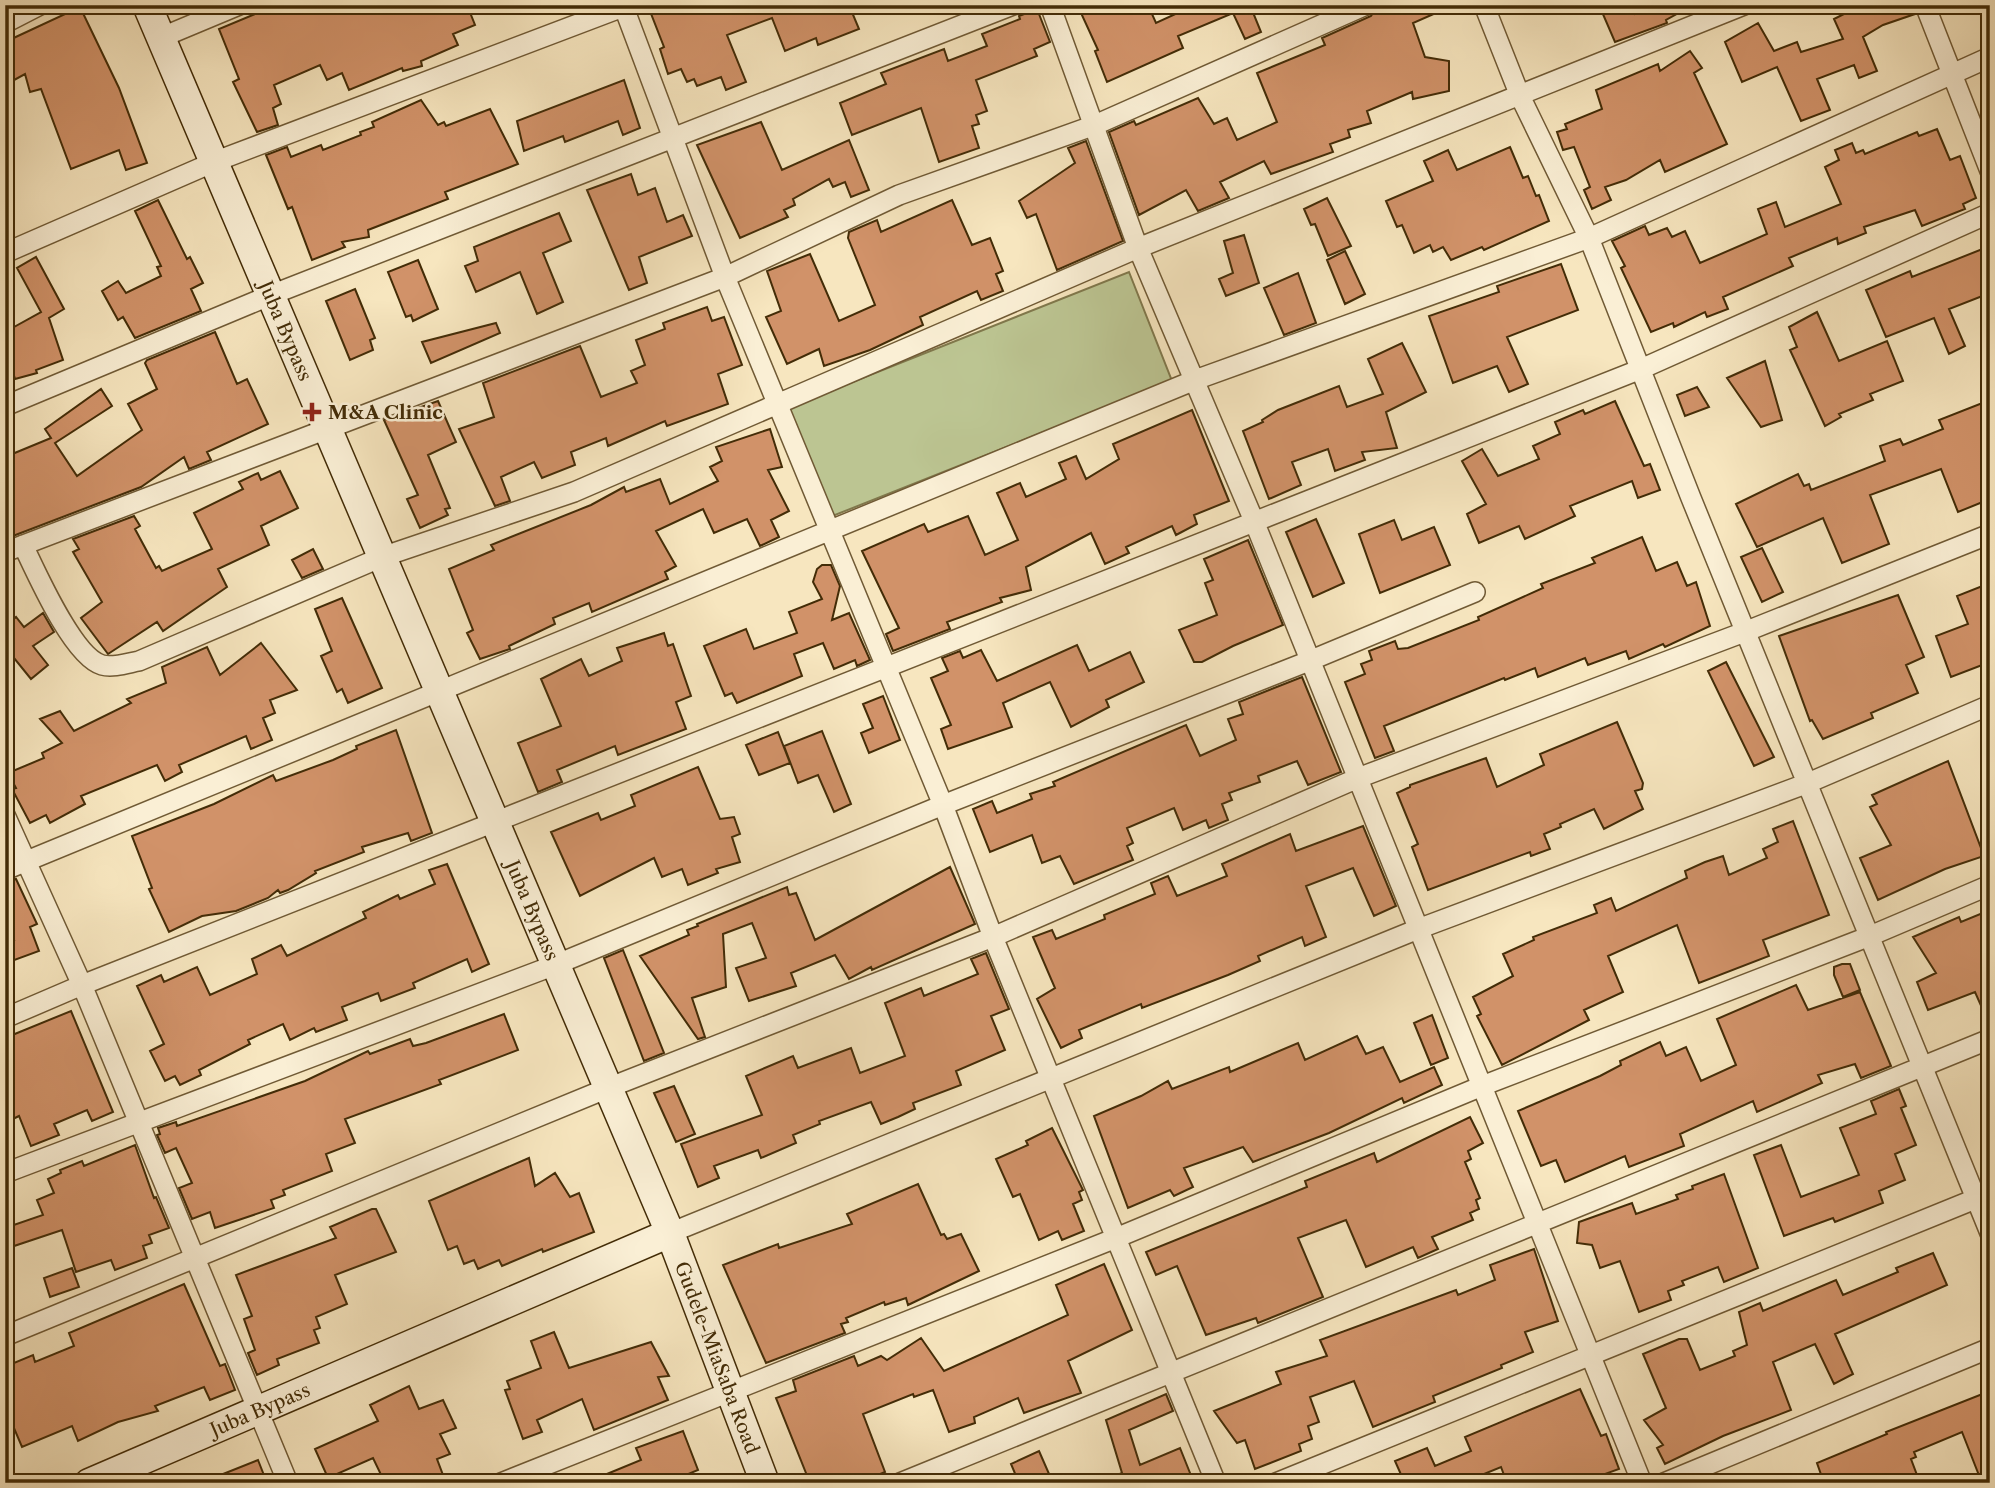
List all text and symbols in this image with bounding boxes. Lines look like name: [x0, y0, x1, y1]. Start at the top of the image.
street label: Juba Bypass: [253, 274, 317, 384]
place label: M&A Clinic: [328, 401, 443, 424]
marker: M&A Clinic: [302, 402, 322, 422]
street label: Juba Bypass: [500, 854, 564, 964]
street label: Gudele-MiaSaba Road: [670, 1258, 764, 1457]
street label: Juba Bypass: [204, 1378, 313, 1442]

